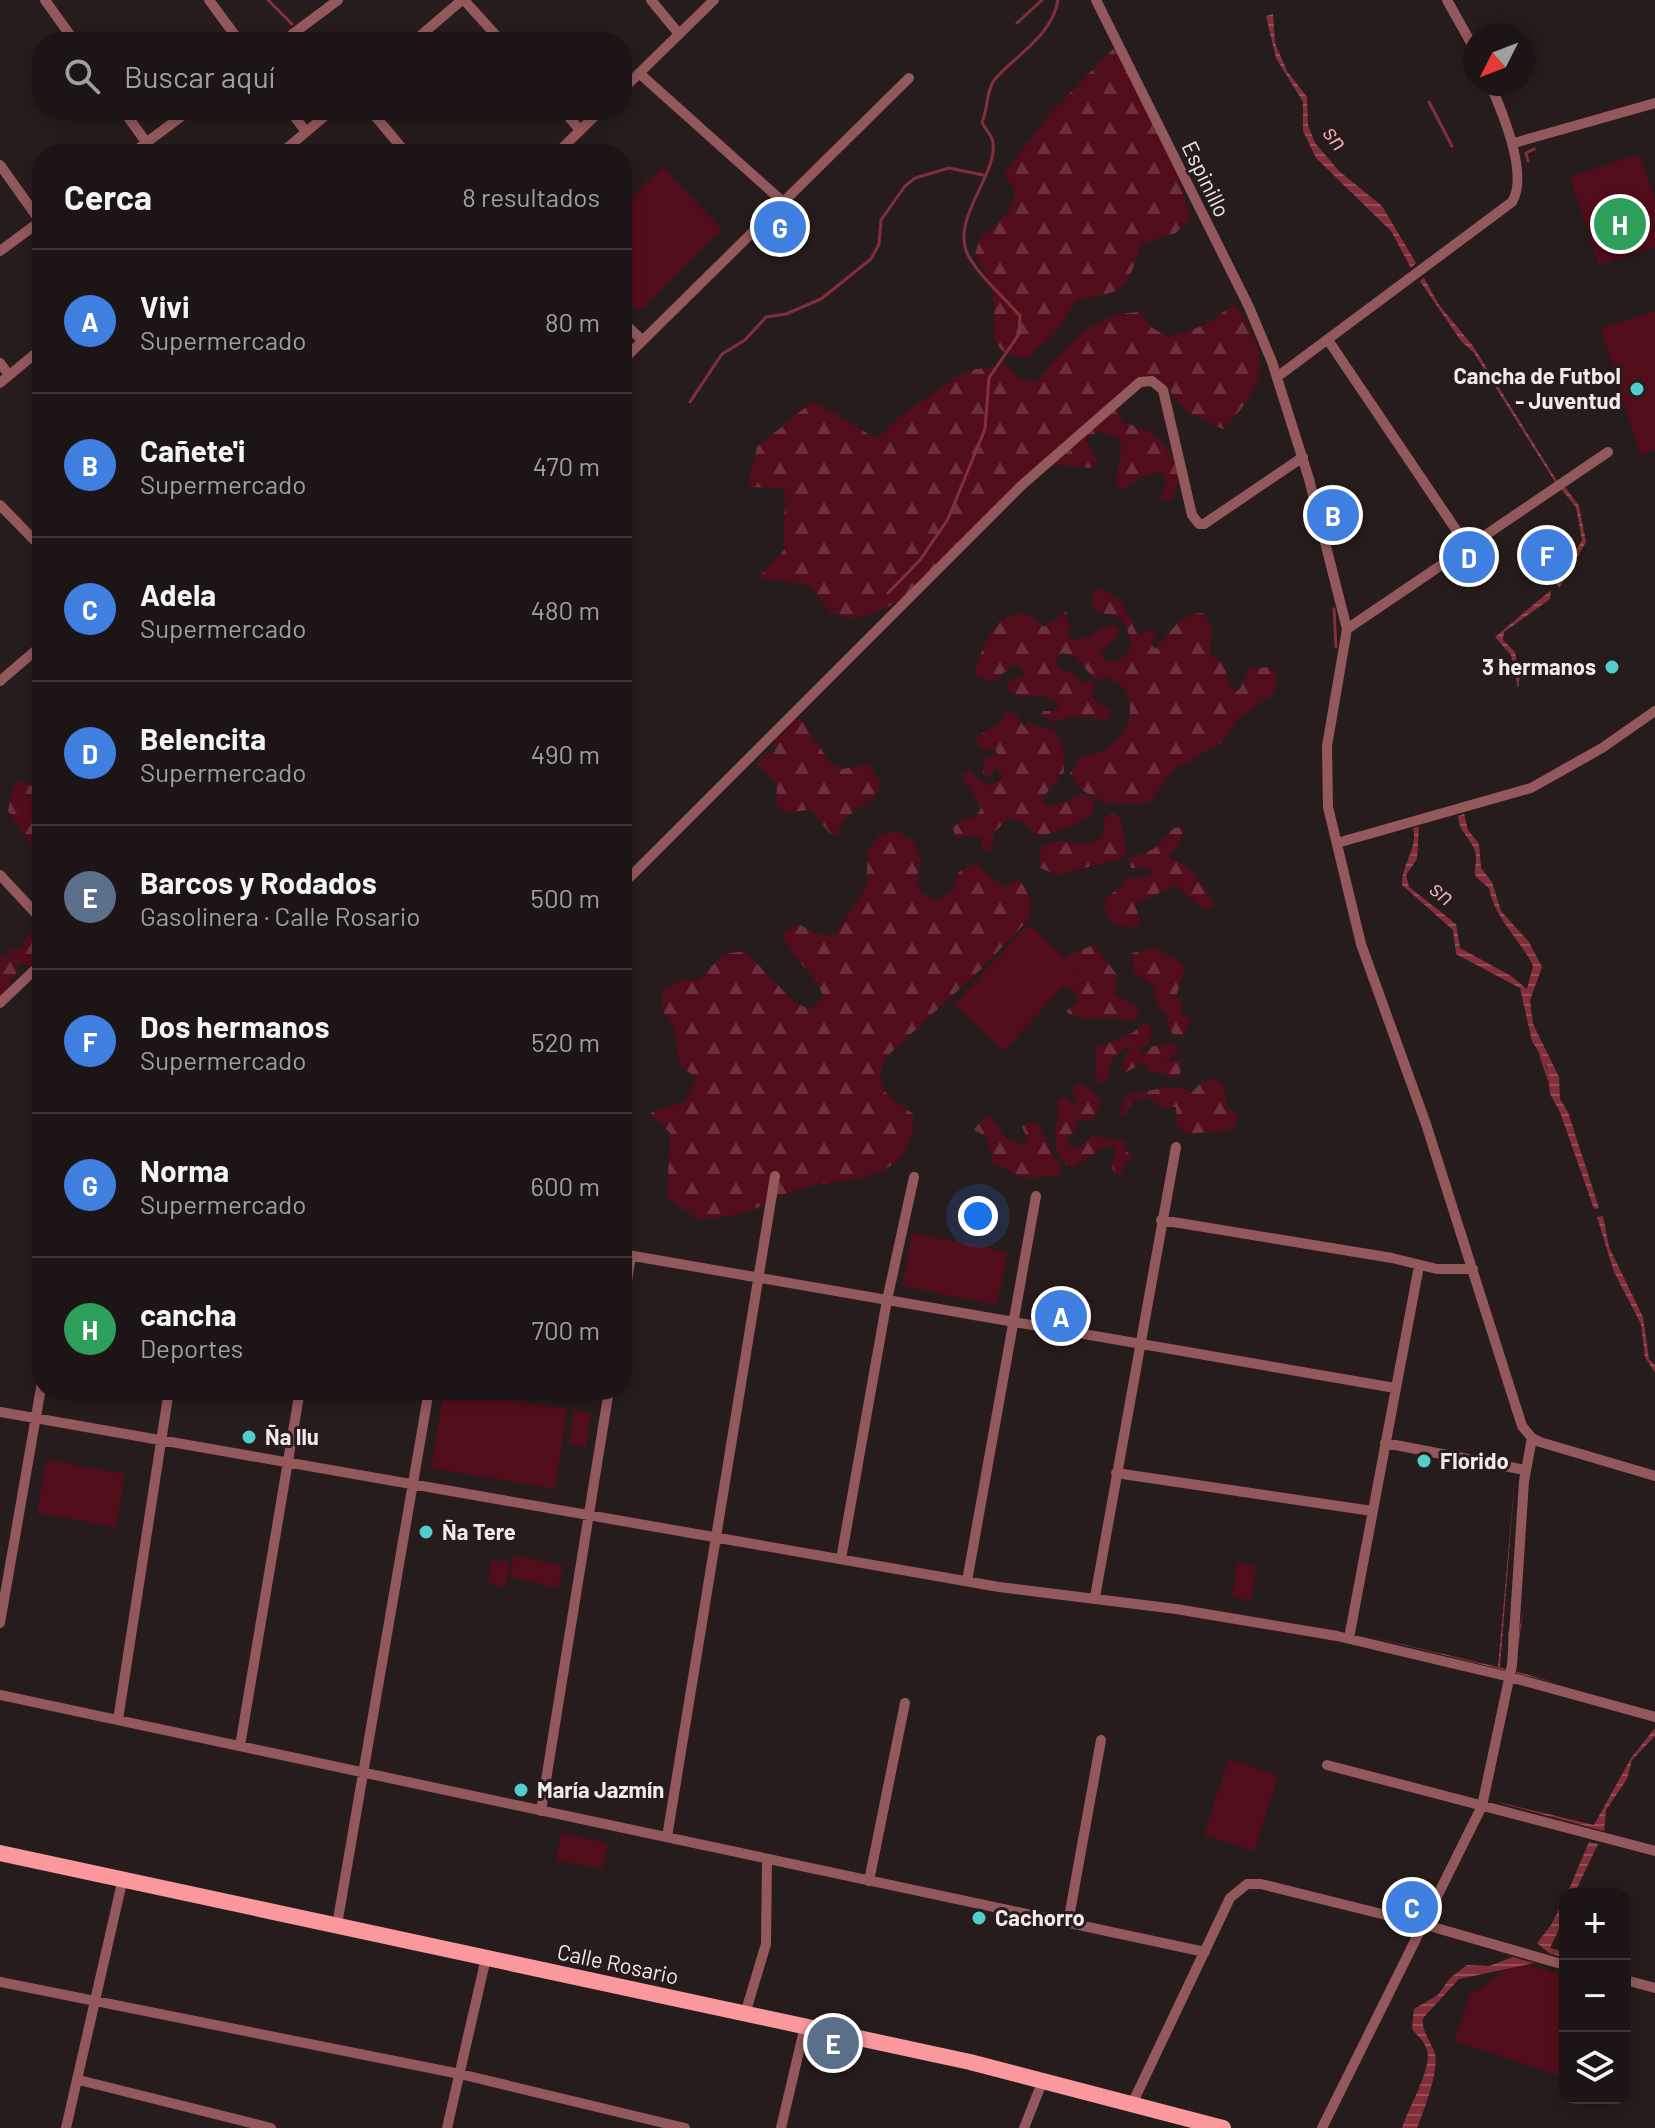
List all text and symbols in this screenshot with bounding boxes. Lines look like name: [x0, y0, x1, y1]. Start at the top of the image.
north arrow: [1463, 24, 1535, 96]
search box: [32, 32, 632, 120]
icon: search: [60, 54, 104, 98]
text: Buscar aquí: [124, 58, 275, 94]
water label: sn: [1317, 119, 1355, 155]
street label: Espinillo: [1177, 136, 1236, 221]
text: Cerca: [64, 176, 152, 217]
text: 8 resultados: [462, 181, 600, 212]
pin: H: [1594, 194, 1646, 254]
pin: G: [754, 197, 806, 257]
text: Vivi: [140, 288, 190, 324]
text: A: [81, 306, 99, 337]
text: 80 m: [545, 306, 600, 337]
text: Supermercado: [140, 324, 306, 355]
place label: Cancha de Futbol - Juventud: [1453, 362, 1621, 413]
marker: Cancha de Futbol - Juventud: [1628, 380, 1646, 398]
text: Cañete'i: [140, 432, 245, 468]
text: B: [82, 450, 98, 481]
text: 470 m: [533, 450, 600, 481]
text: Supermercado: [140, 468, 306, 499]
pin: B: [1307, 485, 1359, 545]
pin: F: [1521, 525, 1573, 585]
pin: D: [1443, 527, 1495, 587]
text: Adela: [140, 576, 216, 612]
text: C: [82, 594, 98, 625]
text: 480 m: [531, 594, 600, 625]
text: Supermercado: [140, 612, 306, 643]
place label: 3 hermanos: [1482, 653, 1596, 679]
marker: 3 hermanos: [1603, 658, 1621, 676]
text: Belencita: [140, 720, 266, 756]
text: D: [82, 738, 98, 769]
text: 490 m: [531, 738, 600, 769]
text: Supermercado: [140, 756, 306, 787]
text: Barcos y Rodados: [140, 864, 377, 900]
water label: sn: [1425, 873, 1461, 911]
text: E: [82, 882, 98, 913]
text: 500 m: [531, 882, 600, 913]
text: Gasolinera · Calle Rosario: [140, 900, 421, 931]
text: Dos hermanos: [140, 1008, 329, 1044]
text: F: [83, 1026, 97, 1057]
text: 520 m: [531, 1026, 600, 1057]
text: Supermercado: [140, 1044, 306, 1075]
text: Norma: [140, 1152, 229, 1188]
text: G: [82, 1170, 98, 1201]
text: 600 m: [531, 1170, 600, 1201]
text: Supermercado: [140, 1188, 306, 1219]
your location: [958, 1196, 998, 1236]
pin: A: [1035, 1286, 1087, 1346]
text: cancha: [140, 1296, 237, 1332]
text: H: [82, 1314, 98, 1345]
text: 700 m: [532, 1314, 600, 1345]
text: Deportes: [140, 1332, 243, 1363]
place label: Ña Ilu: [265, 1423, 319, 1449]
marker: Ña Ilu: [240, 1428, 258, 1446]
place label: Florido: [1440, 1447, 1509, 1473]
marker: Florido: [1415, 1452, 1433, 1470]
place label: Ña Tere: [442, 1518, 516, 1544]
marker: Ña Tere: [417, 1523, 435, 1541]
place label: María Jazmín: [537, 1776, 664, 1802]
marker: María Jazmín: [512, 1781, 530, 1799]
pin: C: [1386, 1877, 1438, 1937]
map controls: [1559, 1888, 1631, 2104]
button: +: [1559, 1888, 1631, 1960]
place label: Cachorro: [995, 1904, 1085, 1930]
marker: Cachorro: [970, 1909, 988, 1927]
street label: Calle Rosario: [555, 1937, 681, 1989]
button: −: [1559, 1960, 1631, 2032]
pin: E: [807, 2013, 859, 2073]
button: layers: [1559, 2032, 1631, 2104]

